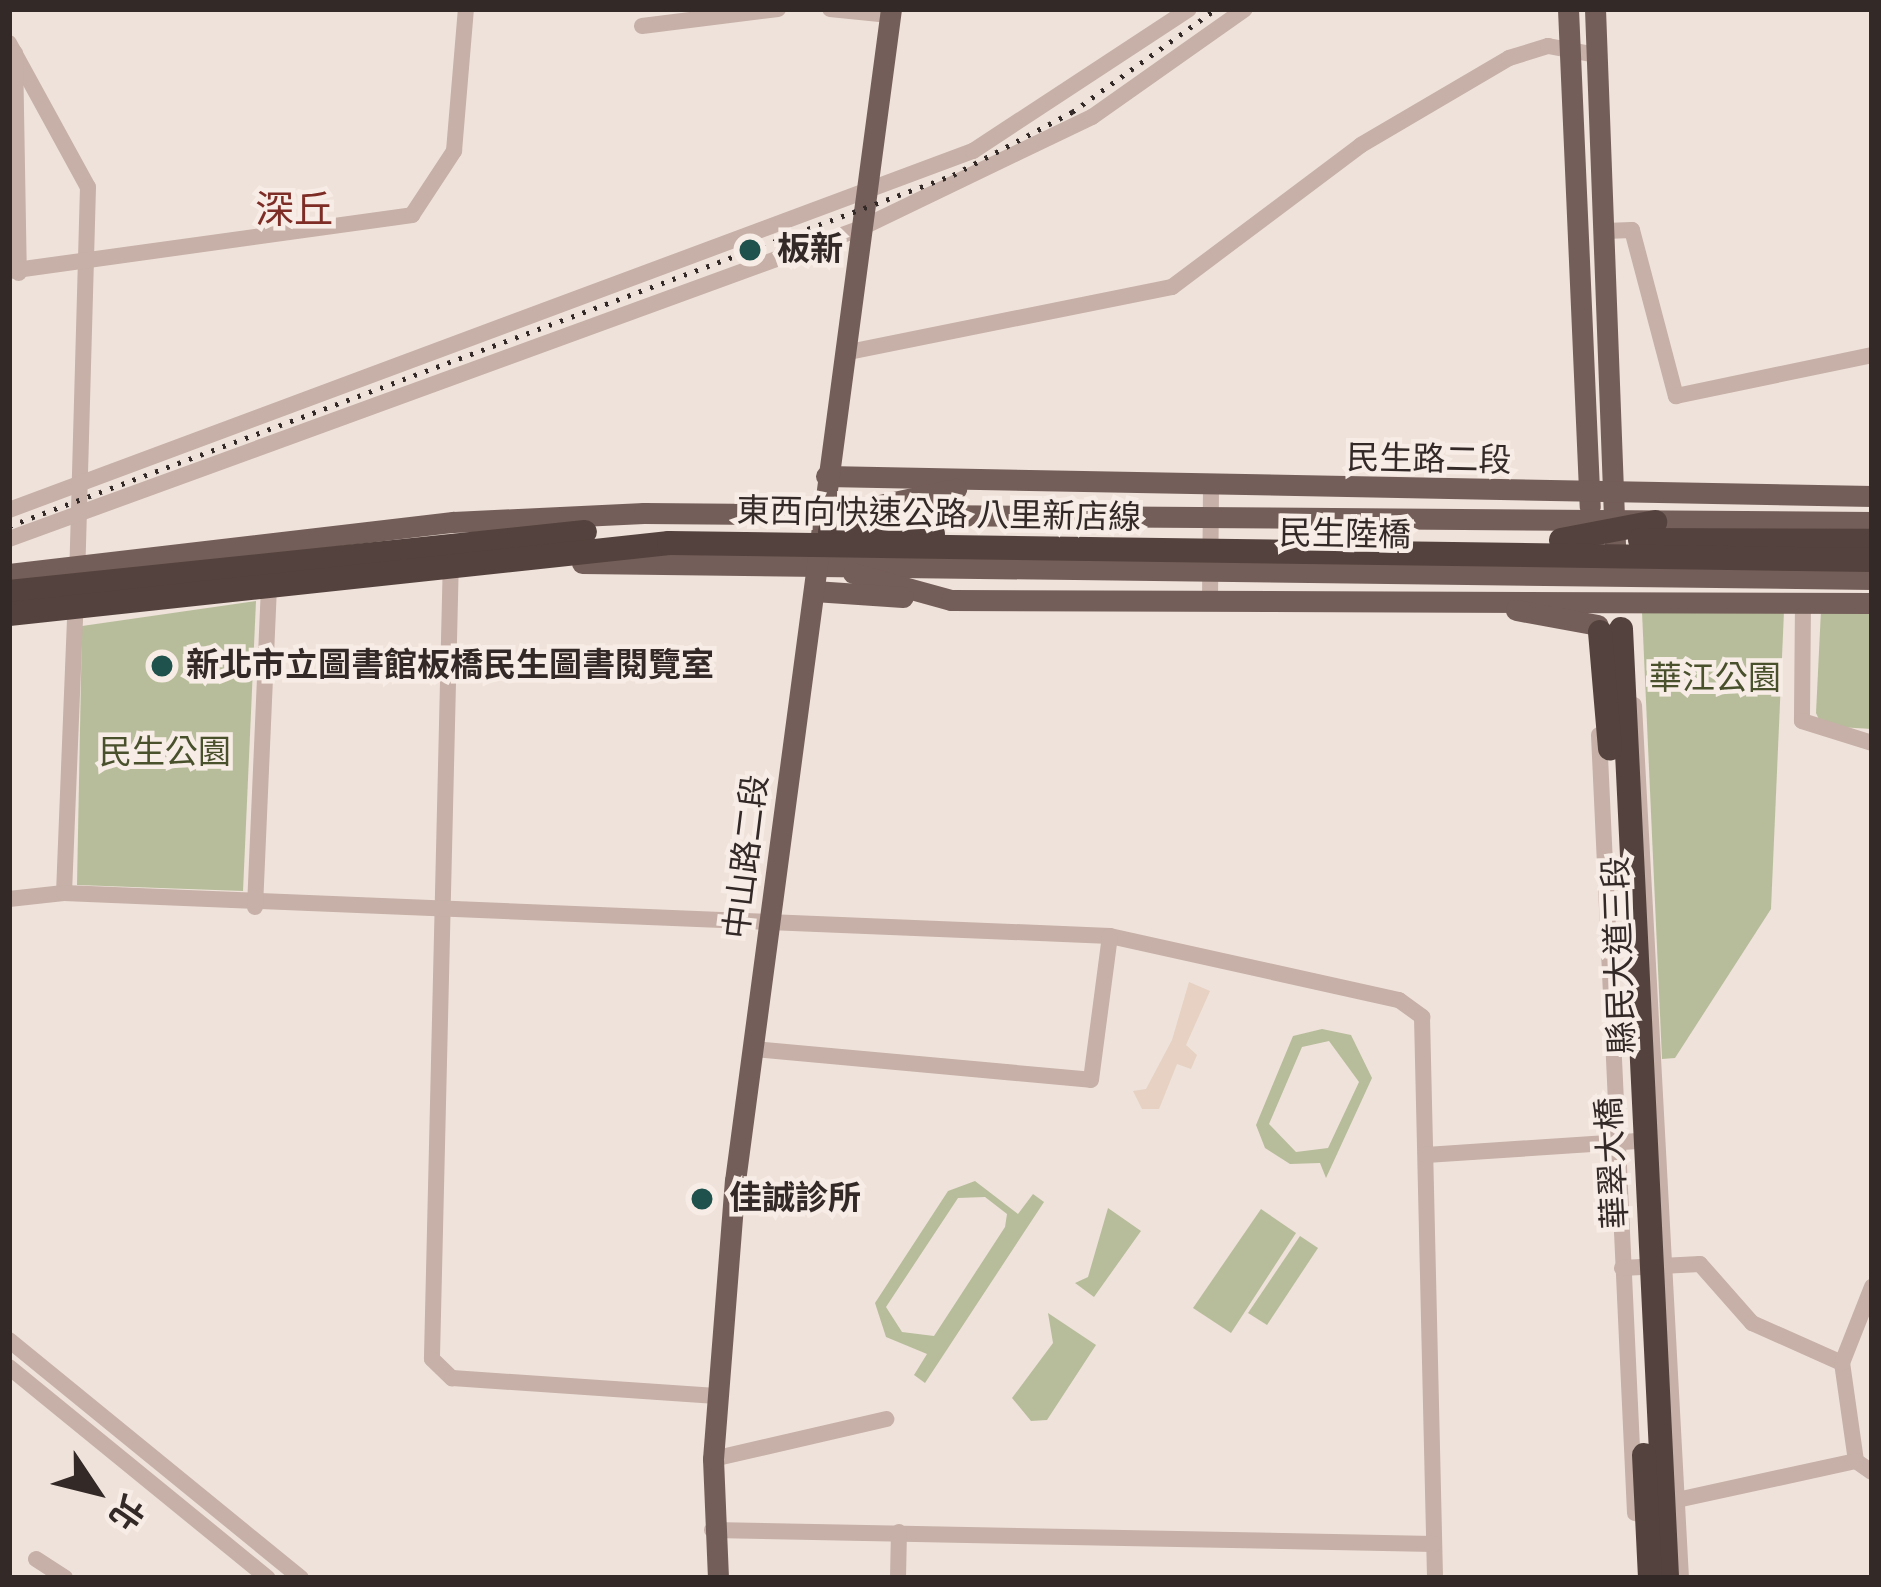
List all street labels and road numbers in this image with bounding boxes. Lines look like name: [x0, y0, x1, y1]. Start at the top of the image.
street label: 民生路二段: [1346, 439, 1512, 481]
street label: 東西向快速公路 八里新店線: [736, 492, 1142, 538]
street label: 民生陸橋: [1279, 514, 1411, 556]
street label: 中山路二段: [717, 773, 777, 941]
street label: 縣民大道三段: [1597, 855, 1643, 1055]
street label: 華翠大橋: [1590, 1096, 1636, 1230]

